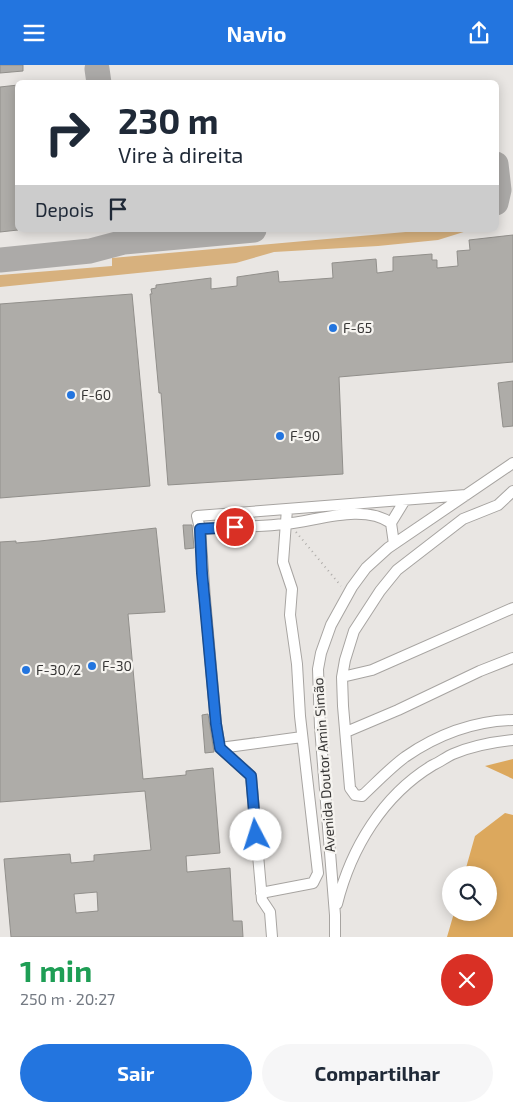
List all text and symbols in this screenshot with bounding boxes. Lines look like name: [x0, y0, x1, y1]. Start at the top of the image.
icon: menu: [20, 19, 48, 47]
icon: share: [465, 19, 493, 47]
text: Navio: [227, 20, 286, 46]
text: 230 m: [118, 99, 219, 141]
icon: right: [35, 100, 100, 165]
text: Vire à direita: [118, 141, 243, 167]
icon: arrive: [104, 195, 132, 223]
text: Depois: [35, 198, 94, 221]
place label: F-65: [343, 319, 372, 336]
marker: F-65: [327, 322, 339, 334]
place label: F-60: [81, 386, 111, 403]
marker: F-60: [65, 389, 77, 401]
place label: F-90: [290, 427, 320, 444]
marker: F-90: [274, 430, 286, 442]
pin: [214, 506, 256, 548]
icon: arrive: [221, 513, 249, 541]
place label: F-30: [102, 657, 132, 674]
marker: F-30: [86, 660, 98, 672]
place label: F-30/2: [36, 661, 81, 678]
marker: F-30/2: [20, 664, 32, 676]
street label: Avenida Doutor Amin Simão: [309, 677, 338, 853]
position arrow: [229, 808, 281, 860]
map controls: [442, 866, 497, 921]
button: search: [442, 866, 497, 921]
text: 1 min: [20, 952, 92, 988]
button: close: [441, 954, 493, 1006]
text: 250 m · 20:27: [20, 989, 115, 1008]
button: Sair: [20, 1044, 252, 1102]
button: Compartilhar: [262, 1044, 493, 1102]

